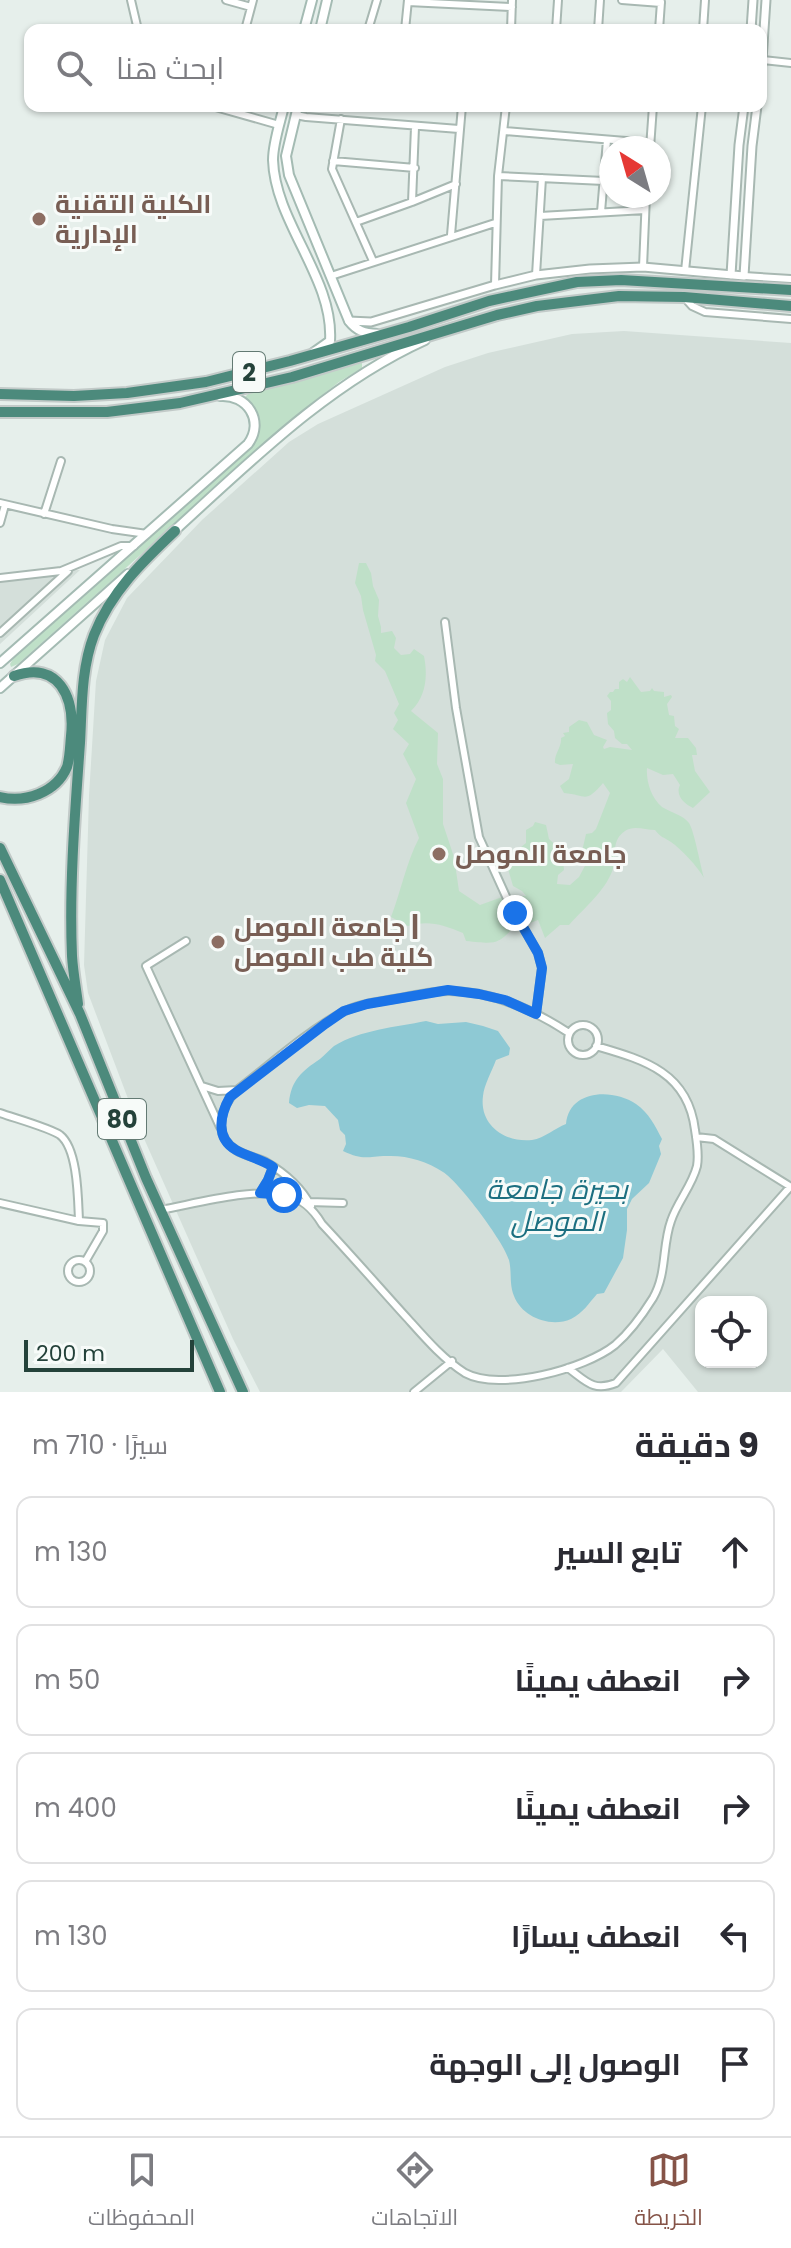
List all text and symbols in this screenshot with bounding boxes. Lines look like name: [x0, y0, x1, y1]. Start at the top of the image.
search box: [24, 24, 767, 112]
icon: search: [52, 46, 96, 90]
text: ابحث هنا: [116, 47, 224, 90]
north arrow: [599, 136, 671, 208]
place label: الكلية التقنية الإدارية: [55, 186, 212, 252]
marker: الكلية التقنية الإدارية: [30, 210, 48, 228]
road number: 2: [233, 352, 265, 392]
place label: جامعة الموصل: [455, 836, 627, 872]
marker: جامعة الموصل: [430, 845, 448, 863]
route end: [497, 895, 533, 931]
place label: جامعة الموصل | كلية طب الموصل: [234, 909, 433, 975]
marker: جامعة الموصل | كلية طب الموصل: [209, 933, 227, 951]
road number: 80: [98, 1099, 146, 1139]
water label: بحيرة جامعة الموصل: [486, 1170, 629, 1241]
route start: [266, 1177, 302, 1213]
map controls: [695, 1296, 767, 1368]
button: locate: [695, 1296, 767, 1368]
scale bar: [24, 1336, 194, 1372]
text: 200 m: [36, 1338, 105, 1369]
text: 9 دقيقة: [635, 1421, 759, 1469]
text: سيرًا · 710 m: [32, 1427, 168, 1463]
icon: ahead: [713, 1530, 757, 1574]
text: تابع السير: [555, 1531, 681, 1574]
text: 130 m: [34, 1534, 108, 1570]
icon: right: [713, 1658, 757, 1702]
text: انعطف يمينًا: [515, 1659, 681, 1702]
text: 50 m: [34, 1662, 100, 1698]
icon: right: [713, 1786, 757, 1830]
text: انعطف يمينًا: [515, 1787, 681, 1830]
text: 400 m: [34, 1790, 117, 1826]
icon: left: [713, 1914, 757, 1958]
text: انعطف يسارًا: [511, 1915, 681, 1958]
text: 130 m: [34, 1918, 108, 1954]
icon: arrive: [713, 2042, 757, 2086]
text: الوصول إلى الوجهة: [429, 2043, 681, 2086]
tab: المحفوظات: [88, 2148, 195, 2238]
tab: الاتجاهات: [371, 2148, 458, 2238]
tab: الخريطة: [634, 2148, 703, 2238]

